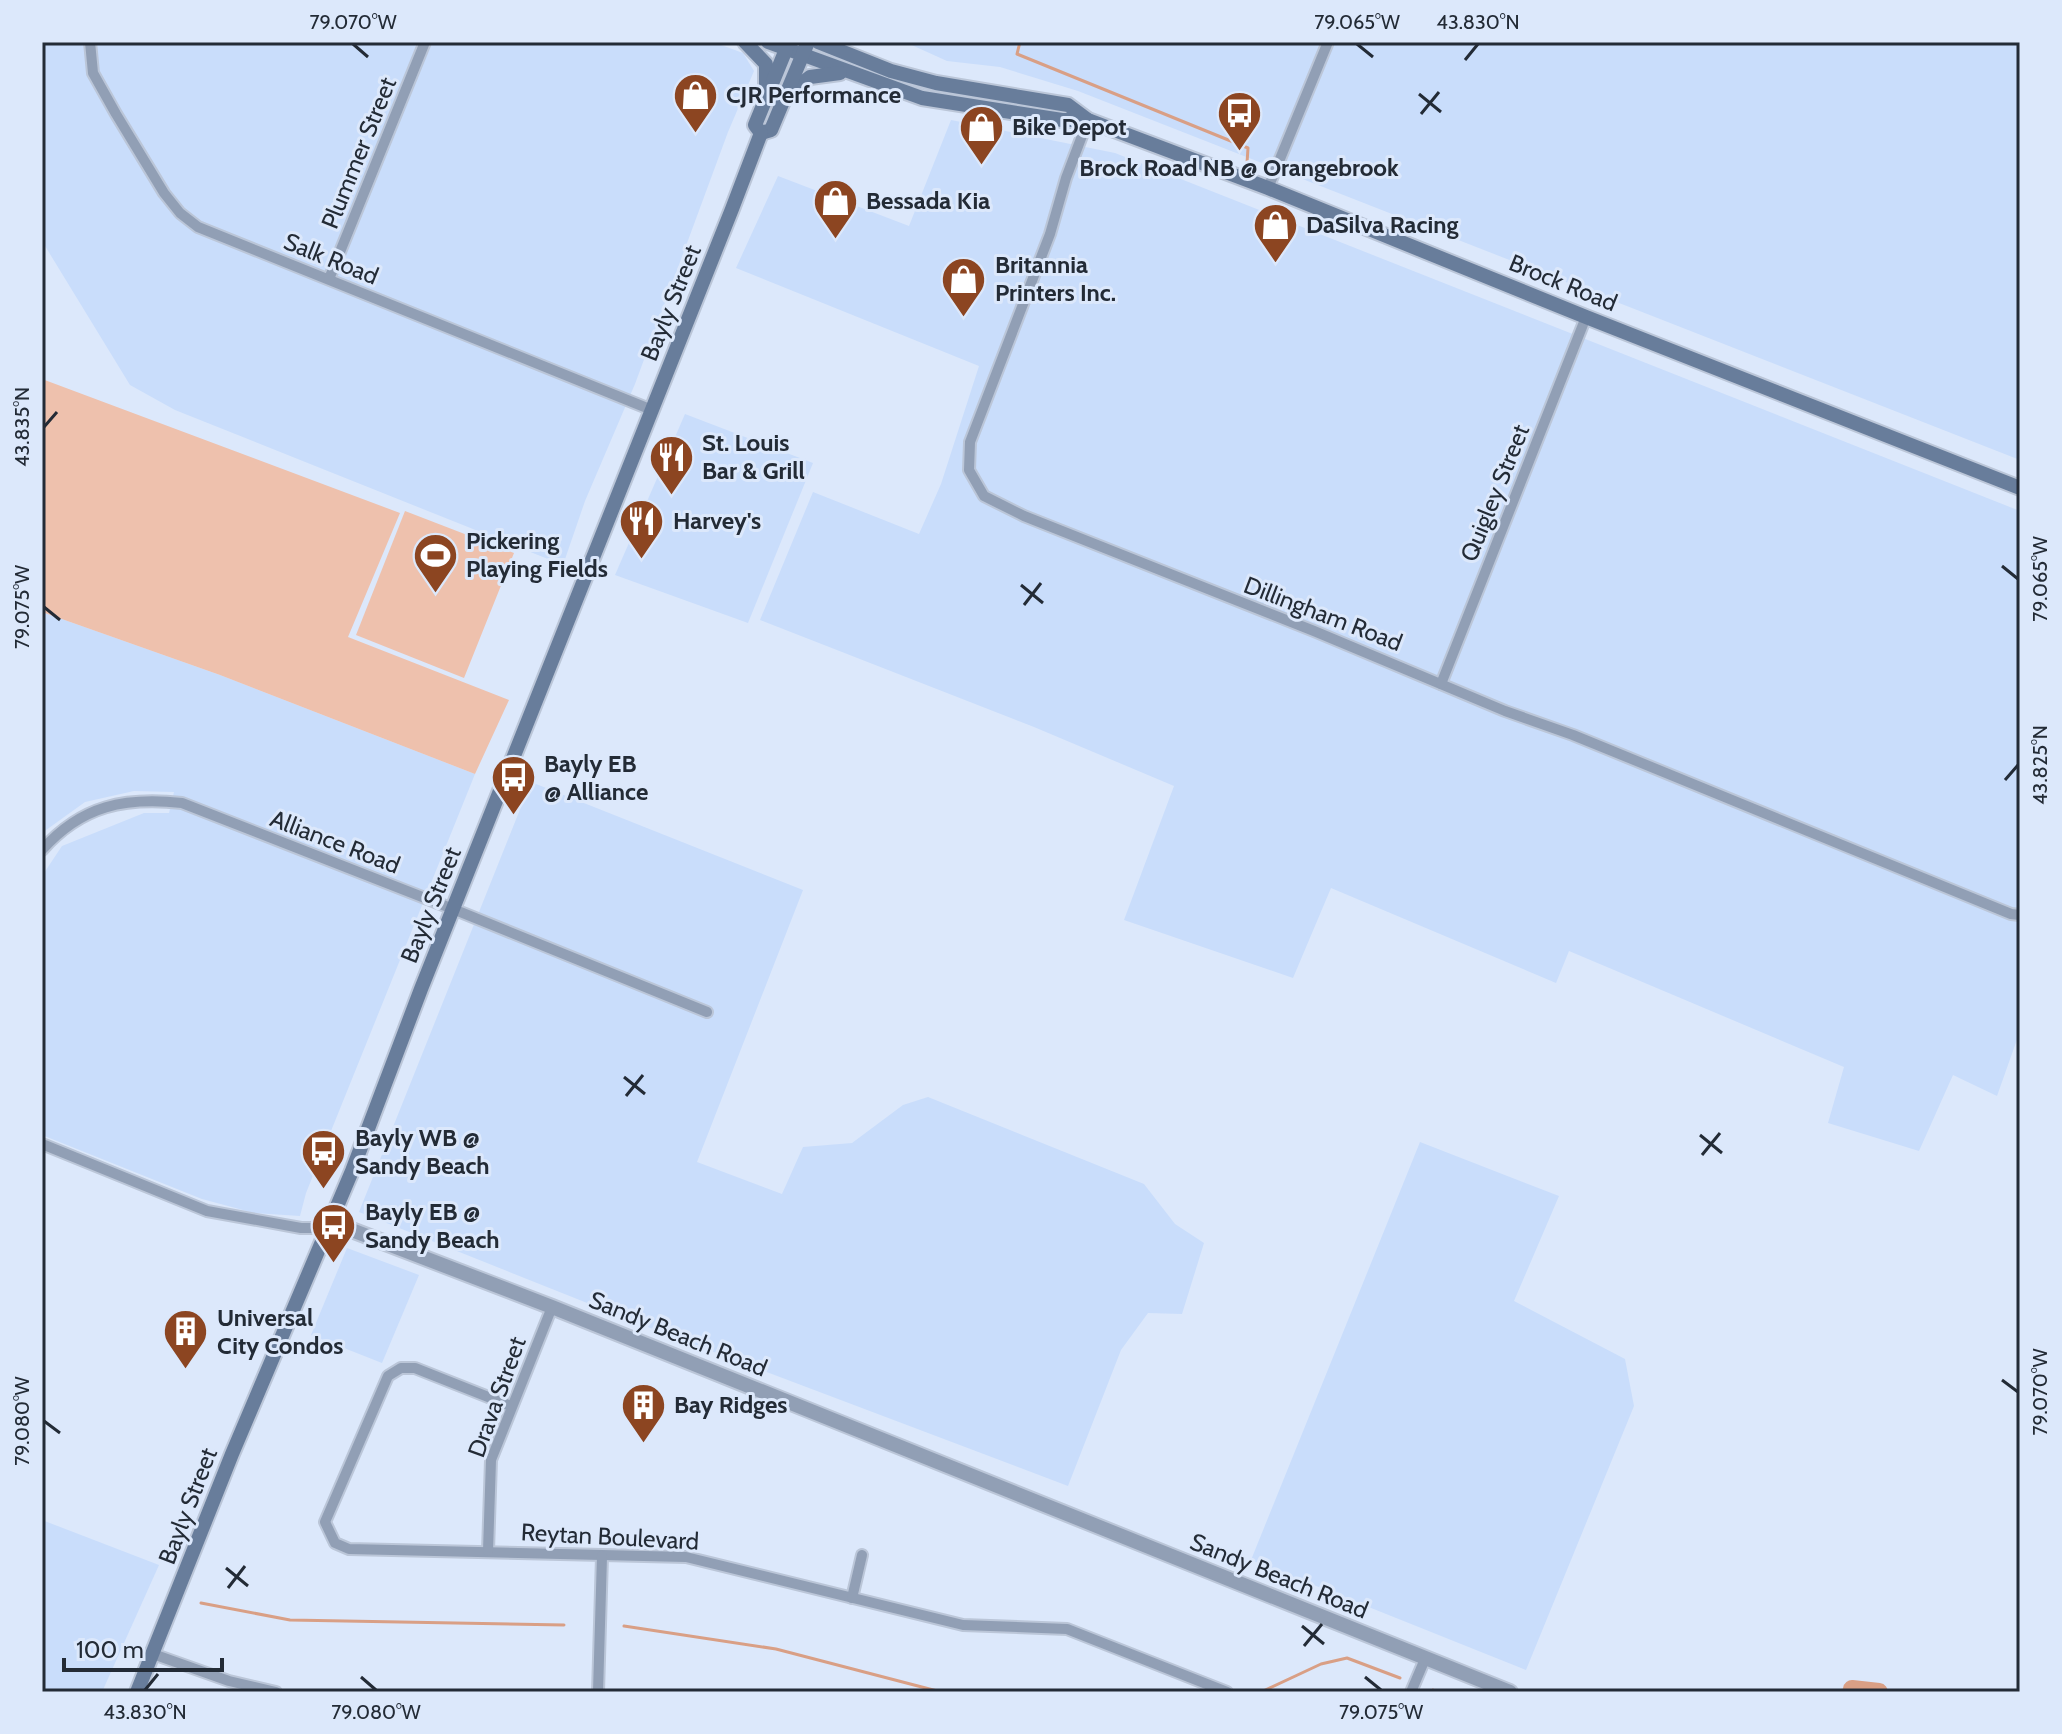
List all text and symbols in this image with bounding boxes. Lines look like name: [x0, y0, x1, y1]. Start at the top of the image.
text: 79.070°W: [309, 10, 397, 34]
text: 79.065°W: [1314, 10, 1400, 34]
text: 43.830°N: [1436, 10, 1520, 34]
shop icon: CJR Performance: [671, 71, 719, 134]
street label: Plummer Street: [315, 73, 402, 233]
place label: CJR Performance: [726, 80, 901, 109]
bus stop icon: Brock Road NB @ Orangebrook: [1215, 90, 1263, 153]
shop icon: Bike Depot: [957, 103, 1005, 166]
place label: Bike Depot: [1012, 112, 1127, 141]
place label: Brock Road NB @ Orangebrook: [1079, 153, 1399, 182]
shop icon: Bessada Kia: [811, 177, 859, 240]
place label: Bessada Kia: [866, 186, 990, 215]
shop icon: DaSilva Racing: [1251, 201, 1299, 264]
place label: DaSilva Racing: [1306, 210, 1459, 239]
street label: Salk Road: [280, 226, 383, 291]
street label: Bayly Street: [634, 241, 707, 365]
street label: Brock Road: [1505, 248, 1621, 317]
place label: Britannia Printers Inc.: [995, 250, 1116, 307]
shop icon: Britannia Printers Inc.: [940, 255, 988, 318]
text: 43.835°N: [10, 387, 34, 467]
street label: Quigley Street: [1454, 420, 1535, 565]
place label: St. Louis Bar & Grill: [702, 428, 805, 485]
restaurant icon: St. Louis Bar & Grill: [647, 433, 695, 496]
restaurant icon: Harvey's: [618, 497, 666, 560]
place label: Harvey's: [673, 506, 761, 535]
place label: Pickering Playing Fields: [466, 526, 608, 583]
sports icon: Pickering Playing Fields: [411, 531, 459, 594]
text: 79.065°W: [2028, 536, 2052, 622]
text: 79.075°W: [10, 565, 34, 649]
street label: Dillingham Road: [1240, 570, 1406, 657]
text: 43.825°N: [2028, 725, 2052, 805]
place label: Bayly EB @ Alliance: [544, 749, 648, 806]
bus stop icon: Bayly EB @ Alliance: [489, 754, 537, 817]
street label: Alliance Road: [266, 804, 404, 880]
street label: Bayly Street: [394, 843, 467, 967]
place label: Bayly WB @ Sandy Beach: [355, 1123, 490, 1180]
bus stop icon: Bayly WB @ Sandy Beach: [300, 1128, 348, 1191]
place label: Bayly EB @ Sandy Beach: [365, 1197, 500, 1254]
bus stop icon: Bayly EB @ Sandy Beach: [310, 1202, 358, 1265]
street label: Sandy Beach Road: [585, 1285, 771, 1382]
place label: Universal City Condos: [217, 1303, 343, 1360]
building icon: Universal City Condos: [162, 1308, 210, 1371]
street label: Drava Street: [461, 1333, 532, 1461]
text: 79.070°W: [2028, 1348, 2052, 1436]
text: 79.080°W: [10, 1376, 34, 1466]
building icon: Bay Ridges: [619, 1381, 667, 1444]
place label: Bay Ridges: [674, 1390, 788, 1419]
street label: Bayly Street: [152, 1444, 223, 1568]
street label: Reytan Boulevard: [520, 1517, 700, 1556]
street label: Sandy Beach Road: [1186, 1527, 1372, 1624]
scale bar: [64, 1622, 222, 1672]
text: 100 m: [76, 1635, 144, 1664]
text: 43.830°N: [103, 1700, 187, 1724]
text: 79.080°W: [331, 1700, 421, 1724]
text: 79.075°W: [1339, 1700, 1423, 1724]

